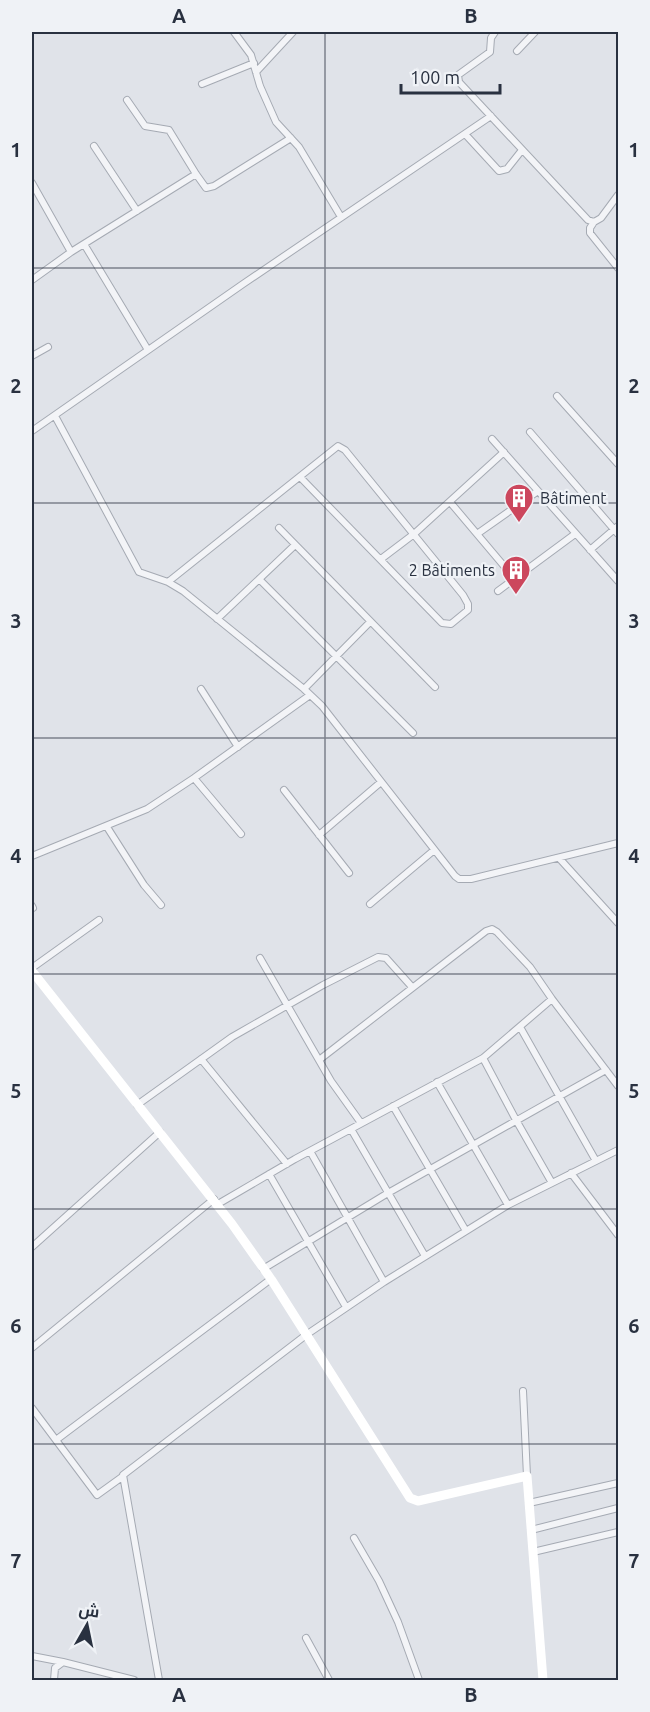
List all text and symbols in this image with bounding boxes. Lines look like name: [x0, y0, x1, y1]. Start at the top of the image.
text: A: [172, 4, 186, 27]
text: B: [464, 4, 478, 27]
scale bar: [401, 57, 500, 95]
text: 100 m: [410, 67, 460, 87]
text: 1: [10, 138, 22, 161]
text: 1: [628, 138, 640, 161]
text: 2: [10, 374, 22, 397]
text: 2: [628, 374, 640, 397]
building icon: Bâtiment: [503, 482, 535, 524]
place label: Bâtiment: [540, 489, 607, 507]
building icon: 2 Bâtiments: [500, 554, 532, 596]
place label: 2 Bâtiments: [409, 561, 495, 579]
text: 3: [10, 609, 22, 632]
text: 3: [628, 609, 640, 632]
text: 4: [10, 844, 22, 867]
text: 4: [628, 844, 640, 867]
text: 5: [10, 1079, 22, 1102]
text: 5: [628, 1079, 640, 1102]
text: 6: [10, 1314, 22, 1337]
text: 6: [628, 1314, 640, 1337]
text: 7: [10, 1549, 22, 1572]
text: 7: [628, 1549, 640, 1572]
north arrow: [57, 1595, 117, 1655]
text: ش: [78, 1600, 101, 1622]
text: A: [172, 1683, 186, 1706]
text: B: [464, 1683, 478, 1706]

